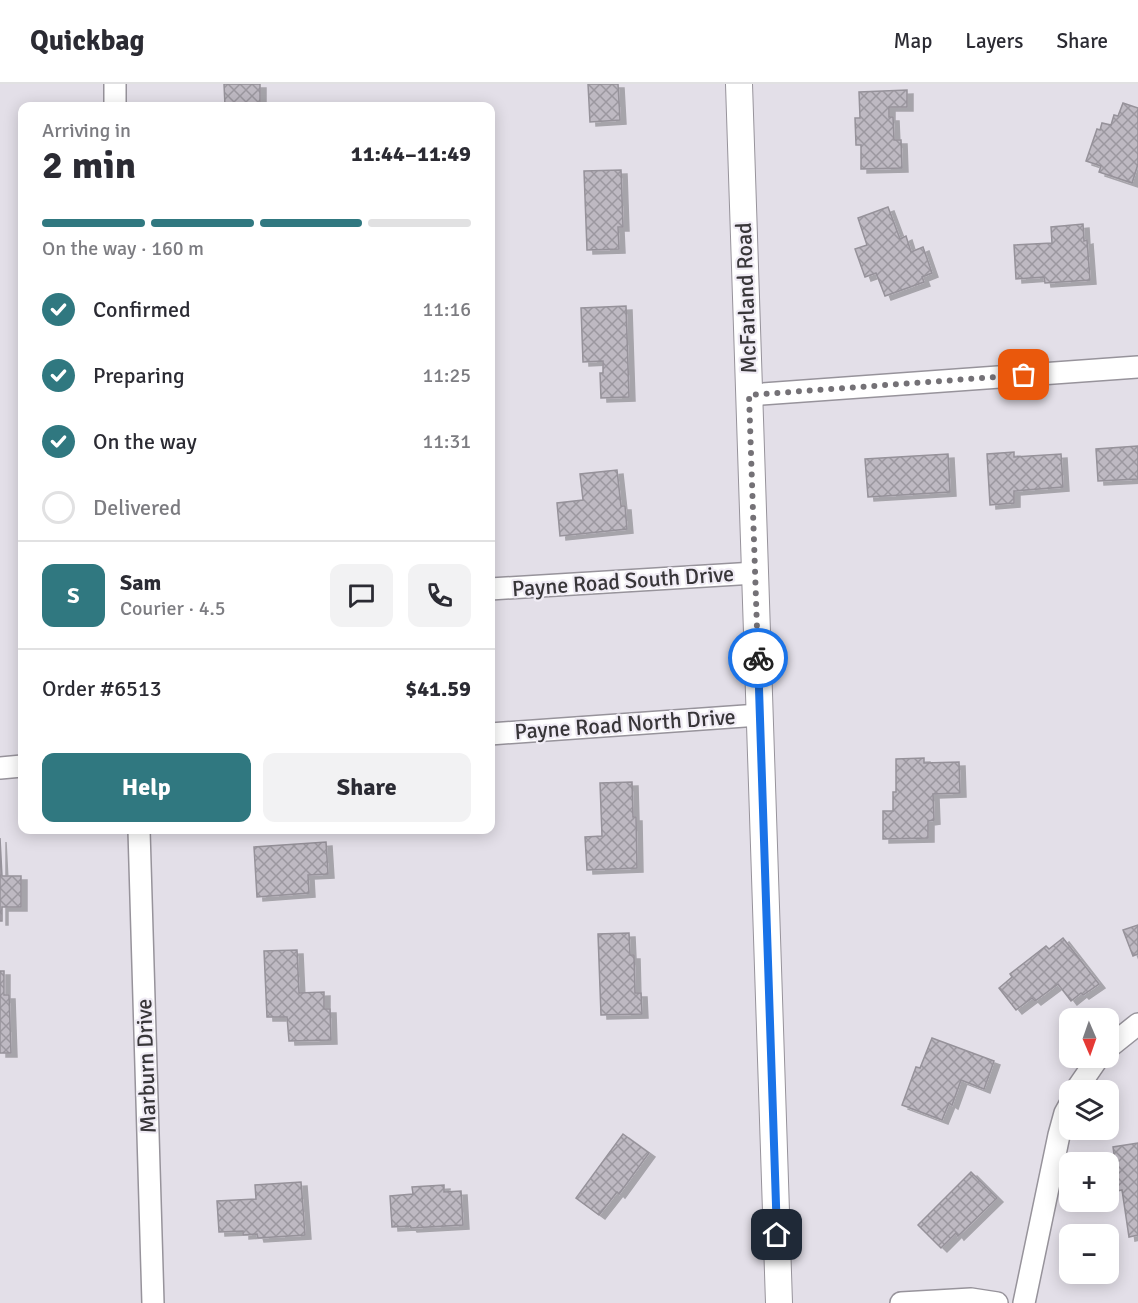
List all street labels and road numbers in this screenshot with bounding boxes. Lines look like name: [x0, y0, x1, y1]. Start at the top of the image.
street label: McFarland Road: [730, 222, 762, 374]
street label: Payne Road South Drive: [511, 560, 735, 602]
street label: Payne Road North Drive: [514, 703, 736, 745]
street label: Marburn Drive: [130, 998, 162, 1134]

